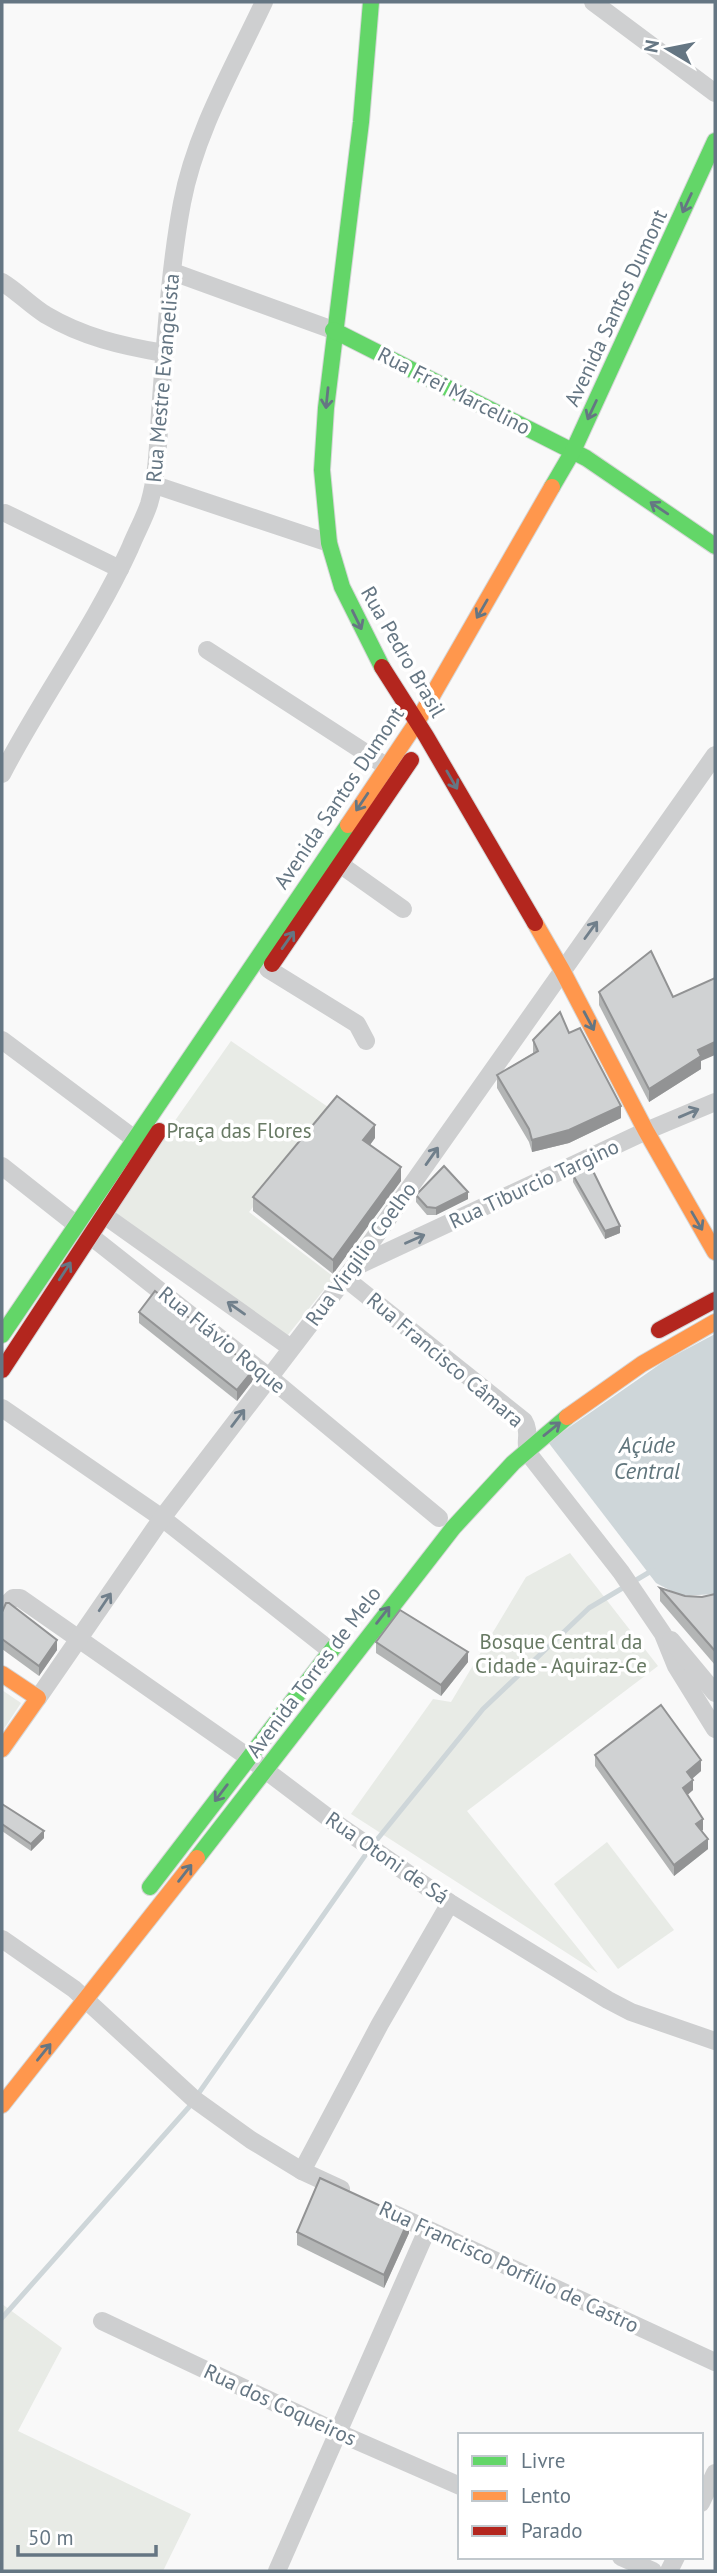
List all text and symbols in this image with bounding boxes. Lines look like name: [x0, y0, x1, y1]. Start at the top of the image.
north arrow: [633, 14, 703, 84]
text: N: [638, 38, 664, 54]
one-way arrow: [680, 192, 693, 213]
street label: Avenida Santos Dumont: [558, 205, 673, 411]
street label: Rua Mestre Evangelista: [140, 272, 185, 484]
street label: Rua Frei Marcelino: [373, 340, 535, 441]
one-way arrow: [320, 386, 333, 409]
one-way arrow: [585, 399, 598, 420]
one-way arrow: [650, 501, 669, 515]
street label: Rua Pedro Brasil: [355, 581, 452, 722]
one-way arrow: [475, 598, 489, 618]
one-way arrow: [351, 609, 365, 630]
street label: Avenida Santos Dumont: [268, 701, 410, 894]
one-way arrow: [445, 770, 459, 790]
one-way arrow: [355, 792, 369, 811]
one-way arrow: [584, 921, 598, 940]
one-way arrow: [281, 931, 295, 950]
one-way arrow: [582, 1010, 596, 1031]
one-way arrow: [677, 1106, 699, 1119]
park label: Praça das Flores: [166, 1117, 312, 1144]
street label: Rua Tiburcio Targino: [445, 1132, 623, 1235]
one-way arrow: [425, 1147, 439, 1166]
street label: Rua Virgilio Coelho: [299, 1176, 422, 1331]
one-way arrow: [690, 1210, 704, 1230]
one-way arrow: [404, 1232, 425, 1245]
one-way arrow: [59, 1262, 73, 1282]
street label: Rua Flávio Roque: [153, 1280, 291, 1399]
street label: Rua Francisco Câmara: [361, 1286, 529, 1433]
one-way arrow: [227, 1301, 246, 1315]
one-way arrow: [231, 1409, 246, 1427]
one-way arrow: [542, 1421, 560, 1436]
water label: Açúde Central: [614, 1430, 680, 1485]
street label: Avenida Torres de Melo: [240, 1581, 387, 1763]
one-way arrow: [98, 1593, 112, 1612]
one-way arrow: [375, 1606, 390, 1625]
park label: Bosque Central da Cidade - Aquiraz-Ce: [475, 1628, 647, 1679]
one-way arrow: [214, 1783, 229, 1802]
street label: Rua Otoni de Sá: [321, 1805, 454, 1910]
one-way arrow: [178, 1865, 193, 1883]
one-way arrow: [37, 2044, 52, 2062]
street label: Rua Francisco Porfílio de Castro: [375, 2194, 643, 2339]
street label: Rua dos Coqueiros: [200, 2357, 361, 2452]
legend: [458, 2433, 703, 2559]
text: Livre: [521, 2447, 565, 2474]
text: Lento: [521, 2482, 571, 2509]
scale bar: [18, 2514, 156, 2558]
text: Parado: [521, 2517, 583, 2544]
text: 50 m: [28, 2524, 74, 2551]

